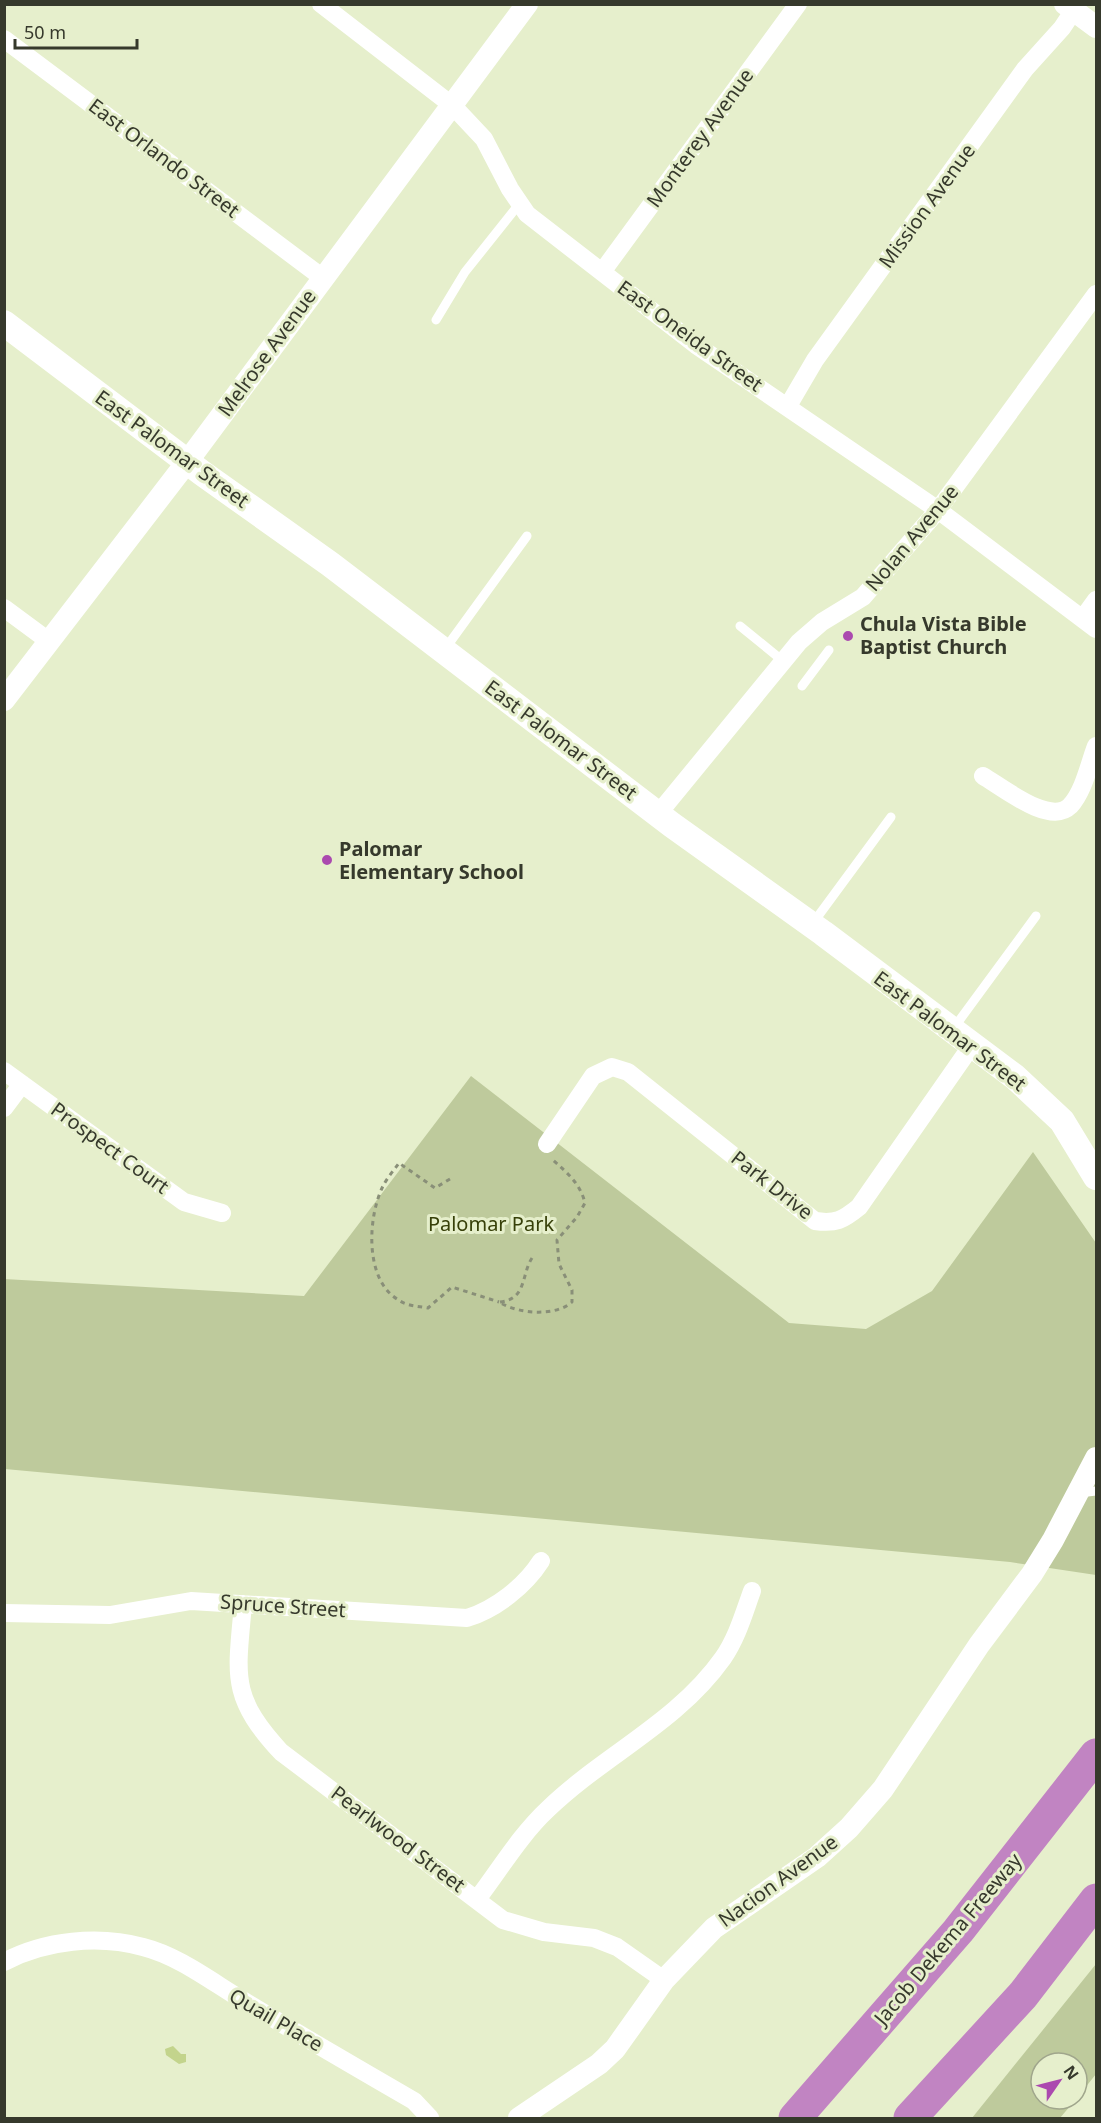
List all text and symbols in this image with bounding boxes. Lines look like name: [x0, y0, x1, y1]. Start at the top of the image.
scale bar: [15, 12, 136, 50]
text: 50 m: [24, 20, 66, 44]
street label: Monterey Avenue: [640, 63, 759, 213]
street label: East Orlando Street: [83, 92, 245, 223]
street label: Mission Avenue: [872, 138, 981, 273]
street label: East Oneida Street: [612, 274, 768, 397]
street label: Melrose Avenue: [211, 284, 322, 422]
street label: East Palomar Street: [90, 384, 255, 514]
street label: Nolan Avenue: [859, 479, 964, 597]
place label: Chula Vista Bible Baptist Church: [860, 610, 1027, 660]
marker: Chula Vista Bible Baptist Church: [841, 629, 855, 643]
street label: East Palomar Street: [480, 673, 643, 806]
place label: Palomar Elementary School: [339, 835, 524, 885]
marker: Palomar Elementary School: [320, 853, 334, 867]
street label: East Palomar Street: [869, 964, 1032, 1097]
street label: Prospect Court: [46, 1096, 175, 1200]
street label: Park Drive: [726, 1144, 819, 1225]
park label: Palomar Park: [428, 1210, 554, 1237]
street label: Spruce Street: [219, 1588, 347, 1623]
street label: Pearlwood Street: [326, 1779, 471, 1898]
street label: Nacion Avenue: [713, 1828, 843, 1933]
street label: Jacob Dekema Freeway: [866, 1847, 1028, 2032]
street label: Quail Place: [224, 1982, 328, 2057]
north arrow: [1029, 2051, 1089, 2111]
text: N: [1059, 2061, 1084, 2084]

